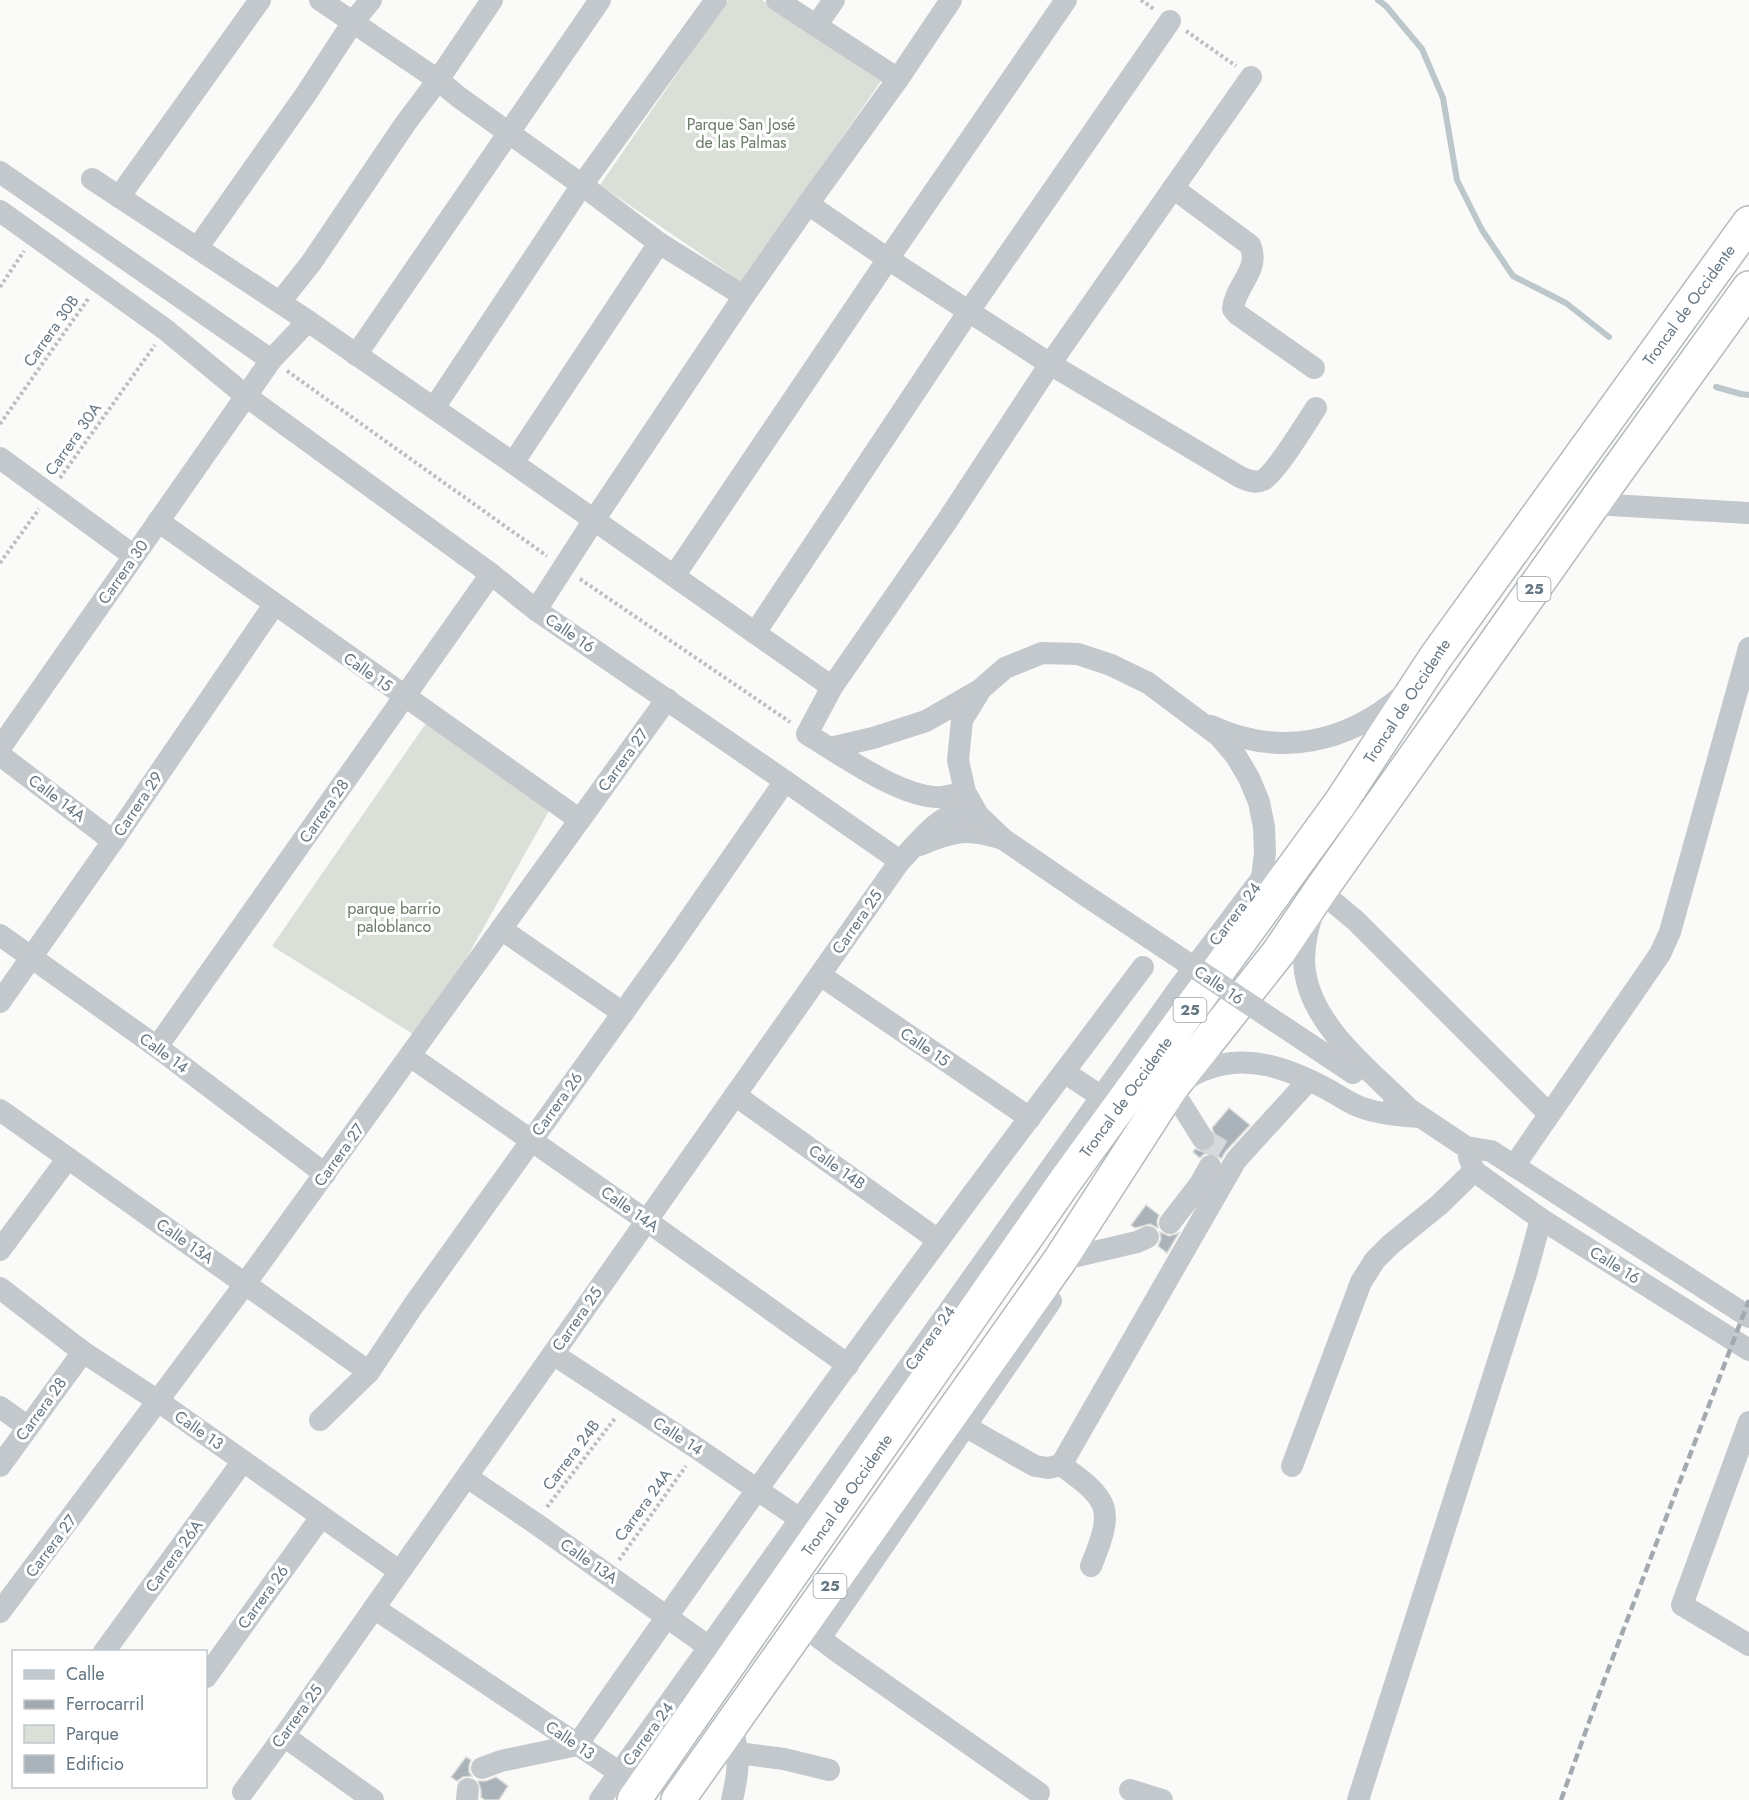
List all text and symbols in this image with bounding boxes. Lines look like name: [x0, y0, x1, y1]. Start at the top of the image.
park label: Parque San José de las Palmas: [687, 113, 795, 154]
street label: Troncal de Occidente: [1637, 240, 1741, 370]
street label: Carrera 30B: [18, 290, 84, 372]
street label: Carrera 30A: [39, 397, 107, 480]
street label: Carrera 30: [92, 535, 154, 609]
road number: 25: [1518, 577, 1550, 601]
street label: Calle 16: [541, 608, 599, 658]
street label: Troncal de Occidente: [1358, 634, 1456, 768]
street label: Calle 15: [339, 647, 397, 697]
street label: Carrera 27: [592, 723, 654, 796]
street label: Carrera 29: [108, 767, 168, 841]
street label: Calle 14A: [24, 769, 91, 827]
street label: Carrera 28: [294, 774, 354, 848]
street label: Carrera 24: [1204, 878, 1266, 950]
street label: Carrera 25: [826, 885, 888, 959]
park label: parque barrio paloblanco: [347, 897, 441, 938]
street label: Calle 16: [1190, 960, 1248, 1010]
road number: 25: [1174, 998, 1206, 1022]
street label: Calle 15: [896, 1022, 954, 1072]
street label: Calle 14: [135, 1027, 193, 1079]
street label: Troncal de Occidente: [1074, 1032, 1178, 1162]
street label: Carrera 26: [526, 1067, 588, 1141]
street label: Carrera 27: [308, 1118, 370, 1191]
street label: Calle 14B: [804, 1139, 870, 1195]
street label: Calle 14A: [596, 1181, 664, 1238]
street label: Calle 13A: [152, 1213, 219, 1269]
street label: Calle 16: [1585, 1241, 1645, 1289]
street label: Carrera 25: [546, 1282, 608, 1356]
street label: Carrera 24: [899, 1301, 961, 1375]
street label: Carrera 28: [10, 1373, 72, 1445]
street label: Calle 13: [170, 1405, 228, 1455]
street label: Calle 14: [648, 1411, 708, 1461]
street label: Carrera 24B: [537, 1415, 605, 1495]
street label: Troncal de Occidente: [796, 1429, 898, 1561]
street label: Carrera 24A: [609, 1464, 677, 1546]
street label: Carrera 27: [20, 1509, 83, 1582]
street label: Carrera 26A: [140, 1515, 208, 1597]
street label: Calle 13A: [556, 1533, 623, 1589]
street label: Carrera 26: [232, 1560, 294, 1634]
road number: 25: [814, 1574, 846, 1598]
legend: [12, 1650, 207, 1788]
text: Calle: [66, 1661, 105, 1687]
street label: Carrera 25: [266, 1679, 328, 1753]
text: Ferrocarril: [66, 1691, 144, 1717]
street label: Carrera 24: [617, 1697, 679, 1771]
street label: Calle 13: [541, 1715, 599, 1765]
text: Parque: [66, 1721, 119, 1747]
text: Edificio: [66, 1751, 124, 1777]

